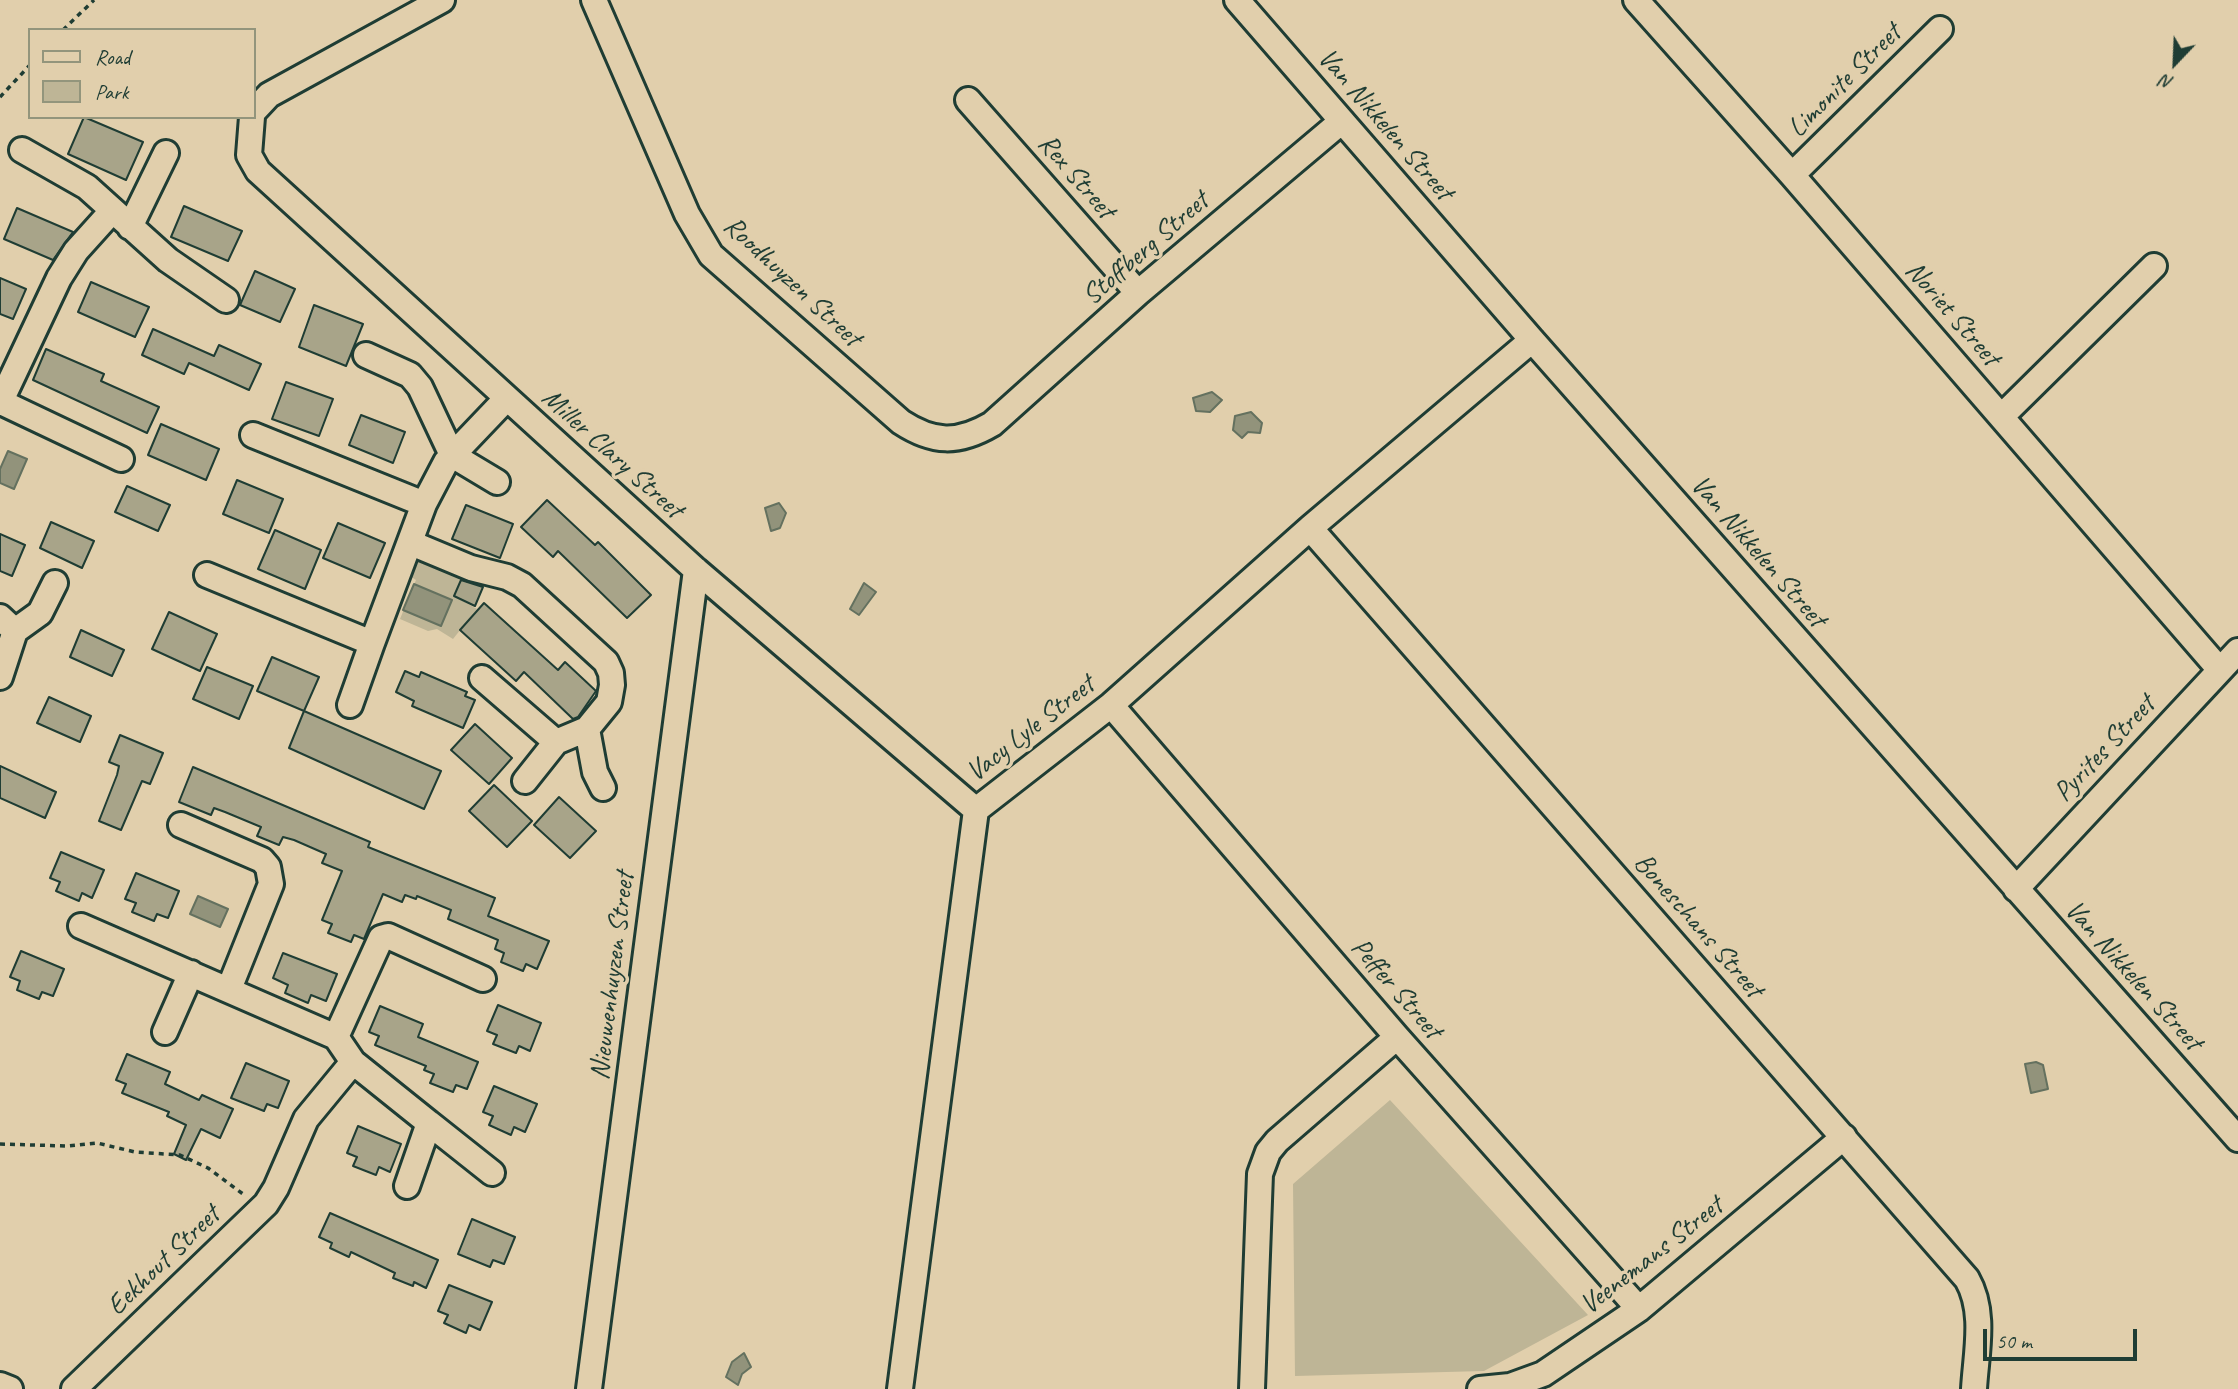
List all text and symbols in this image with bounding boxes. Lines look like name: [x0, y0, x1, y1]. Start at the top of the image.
street label: Limonite Street: [1781, 17, 1909, 145]
legend: [28, 28, 256, 119]
north arrow: [2140, 28, 2210, 98]
street label: Van Nikkelen Street: [1310, 42, 1460, 208]
text: Road: [95, 44, 130, 70]
text: N: [2157, 69, 2177, 96]
text: Park: [95, 79, 128, 105]
street label: Rex Street: [1030, 128, 1122, 226]
street label: Stoffberg Street: [1076, 185, 1216, 313]
street label: Roodhuyzen Street: [716, 210, 868, 354]
street label: Noriet Street: [1897, 255, 2007, 373]
street label: Miller Clary Street: [534, 382, 690, 526]
street label: Van Nikkelen Street: [1683, 469, 1833, 635]
street label: Vacy Lyle Street: [960, 669, 1102, 789]
street label: Pyrites Street: [2047, 689, 2163, 809]
street label: Boneschans Street: [1626, 847, 1770, 1005]
street label: Nieuwenhuyzen Street: [584, 870, 642, 1082]
street label: Van Nikkelen Street: [2057, 894, 2209, 1058]
street label: Peffer Street: [1343, 932, 1449, 1046]
street label: Veenemans Street: [1574, 1190, 1730, 1322]
street label: Eekhout Street: [100, 1199, 228, 1323]
scale bar: [1986, 1316, 2140, 1360]
text: 50 m: [1996, 1328, 2032, 1354]

